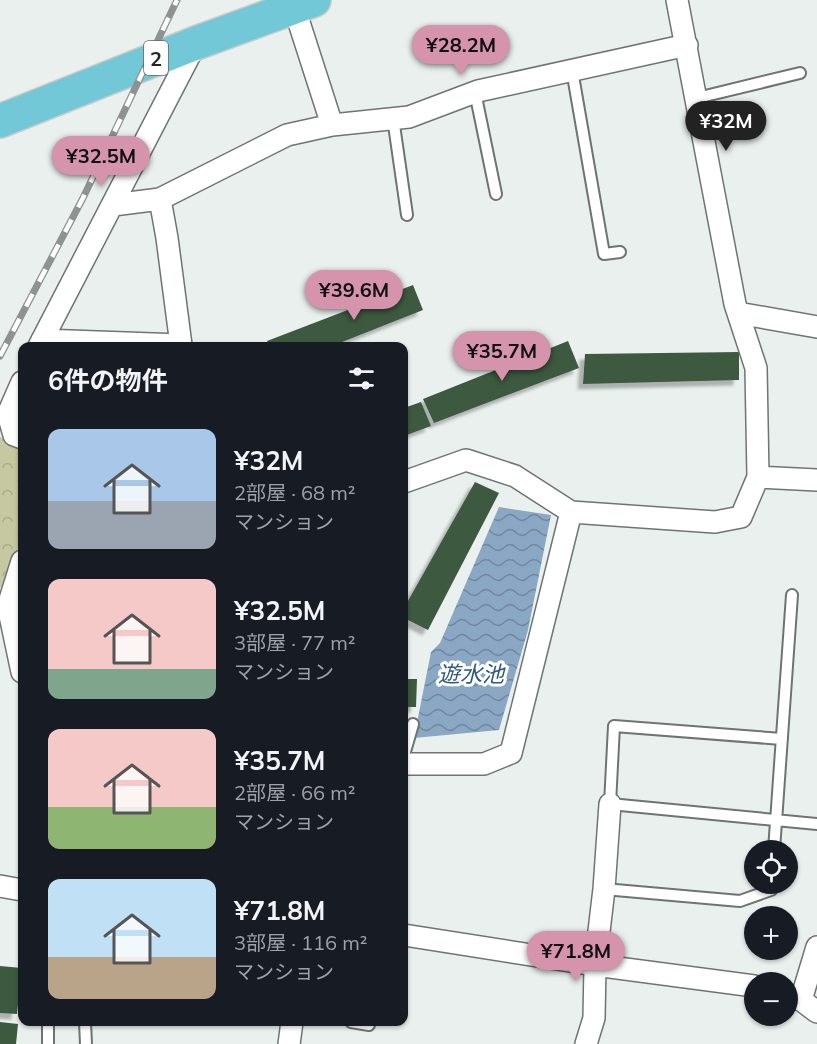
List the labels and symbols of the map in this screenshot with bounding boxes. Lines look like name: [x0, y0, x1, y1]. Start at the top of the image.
pin: ¥28.2M: [412, 25, 510, 76]
road number: 2: [144, 41, 168, 75]
pin: ¥32M: [690, 101, 762, 152]
pin: ¥32.5M: [52, 136, 150, 187]
pin: ¥39.6M: [305, 270, 403, 321]
pin: ¥35.7M: [453, 331, 551, 382]
water label: 遊水池: [438, 660, 506, 688]
pin: ¥71.8M: [527, 931, 625, 982]

